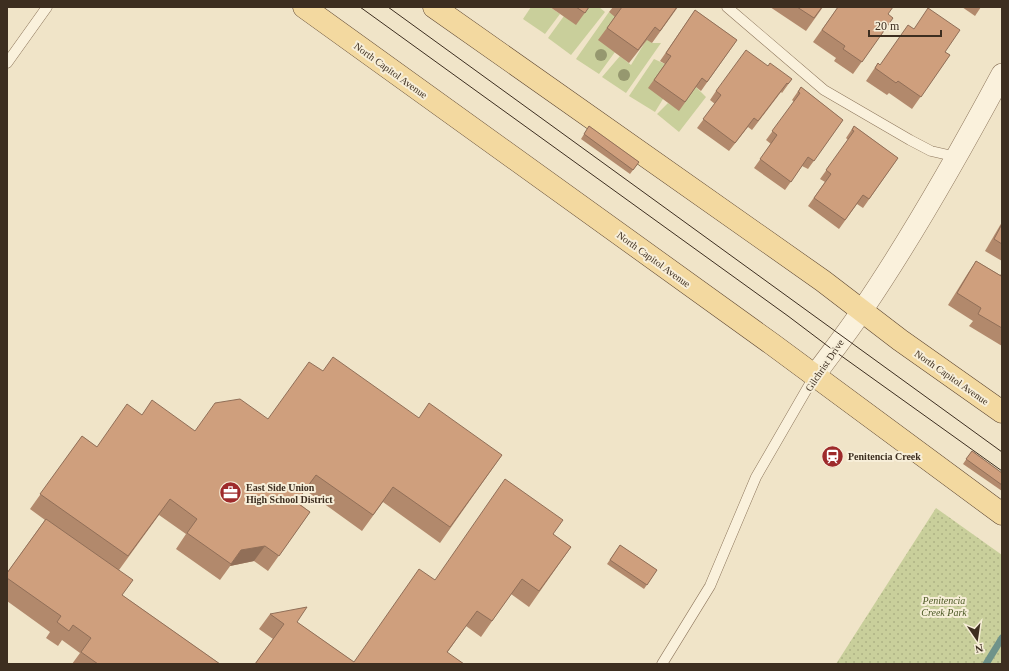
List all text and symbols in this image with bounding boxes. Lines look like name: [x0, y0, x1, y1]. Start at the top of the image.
scale bar: [869, 12, 941, 38]
text: 20 m: [875, 19, 900, 33]
street label: North Capitol Avenue: [352, 40, 430, 101]
street label: North Capitol Avenue: [615, 229, 693, 290]
street label: Gilchrist Drive: [803, 337, 846, 393]
street label: North Capitol Avenue: [913, 348, 991, 407]
station icon: Penitencia Creek: [820, 443, 846, 469]
place label: Penitencia Creek: [848, 451, 921, 462]
office icon: East Side Union High School District: [218, 480, 244, 506]
place label: East Side Union High School District: [246, 482, 333, 505]
park label: Penitencia Creek Park: [921, 595, 967, 618]
north arrow: [957, 619, 997, 659]
text: N: [974, 642, 984, 655]

